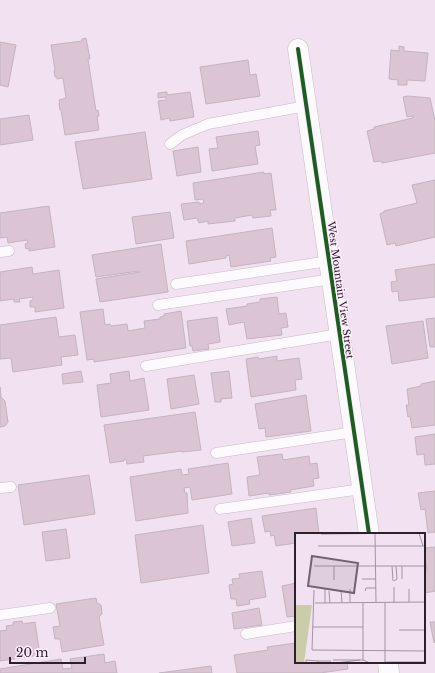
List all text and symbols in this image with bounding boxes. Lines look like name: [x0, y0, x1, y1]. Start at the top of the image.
street label: West Mountain View Street: [324, 219, 357, 360]
inset map: [295, 533, 425, 663]
scale bar: [10, 639, 85, 665]
text: 20 m: [16, 645, 48, 660]

